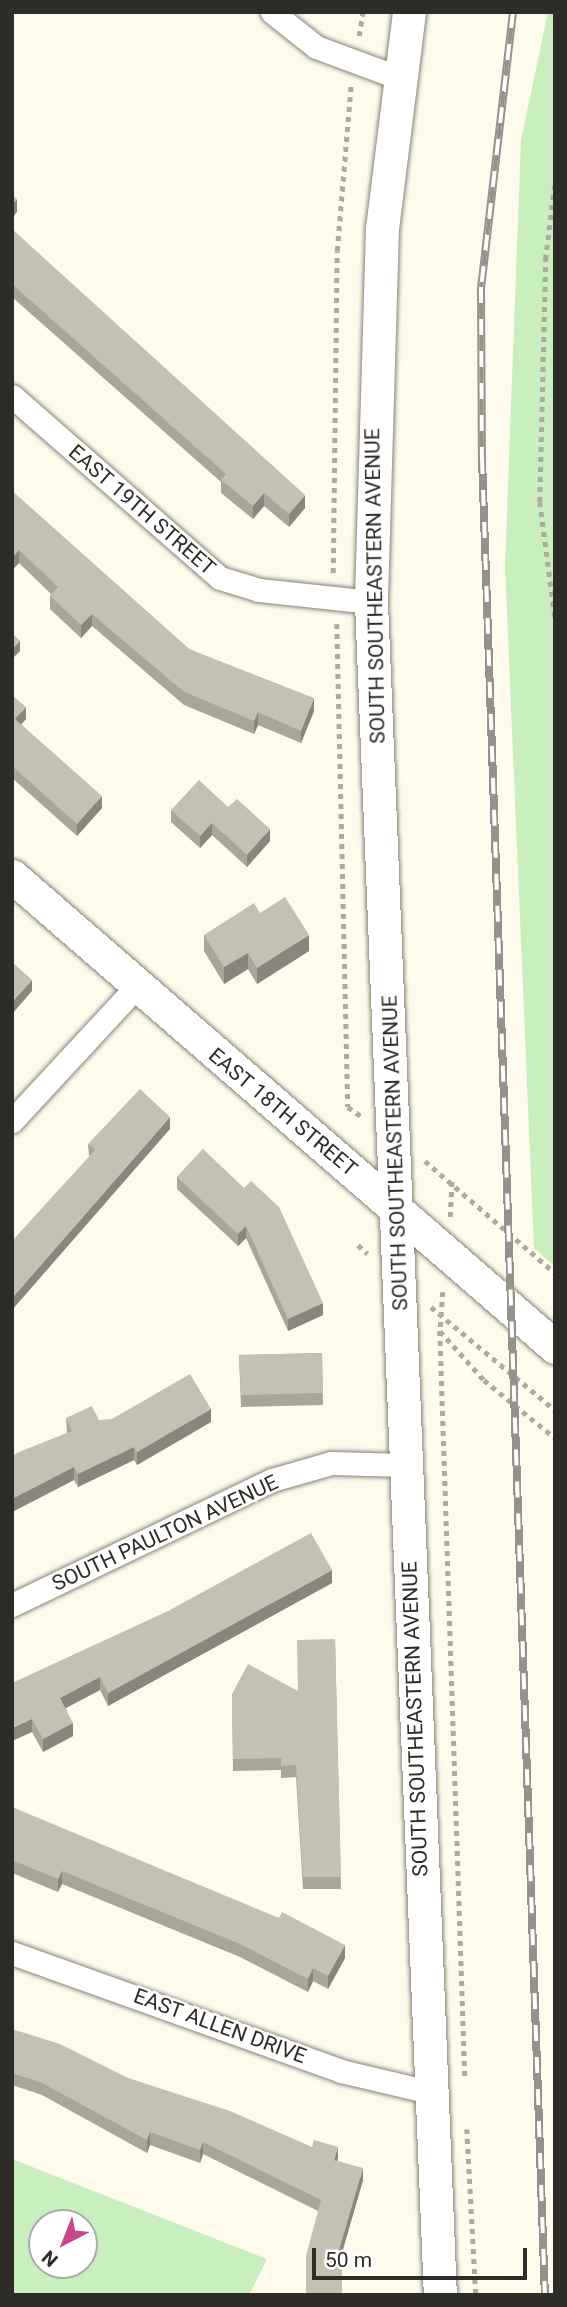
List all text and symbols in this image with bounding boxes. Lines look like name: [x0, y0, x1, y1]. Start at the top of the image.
street label: SOUTH SOUTHEASTERN AVENUE: [360, 428, 390, 744]
street label: EAST 19TH STREET: [63, 439, 221, 581]
street label: SOUTH SOUTHEASTERN AVENUE: [377, 995, 413, 1311]
street label: EAST 18TH STREET: [203, 1042, 363, 1182]
street label: SOUTH PAULTON AVENUE: [48, 1470, 282, 1596]
street label: SOUTH SOUTHEASTERN AVENUE: [397, 1561, 433, 1877]
street label: EAST ALLEN DRIVE: [130, 1983, 310, 2069]
north arrow: [28, 2209, 98, 2279]
scale bar: [315, 2234, 530, 2278]
text: N: [37, 2245, 63, 2272]
text: 50 m: [325, 2248, 372, 2272]

